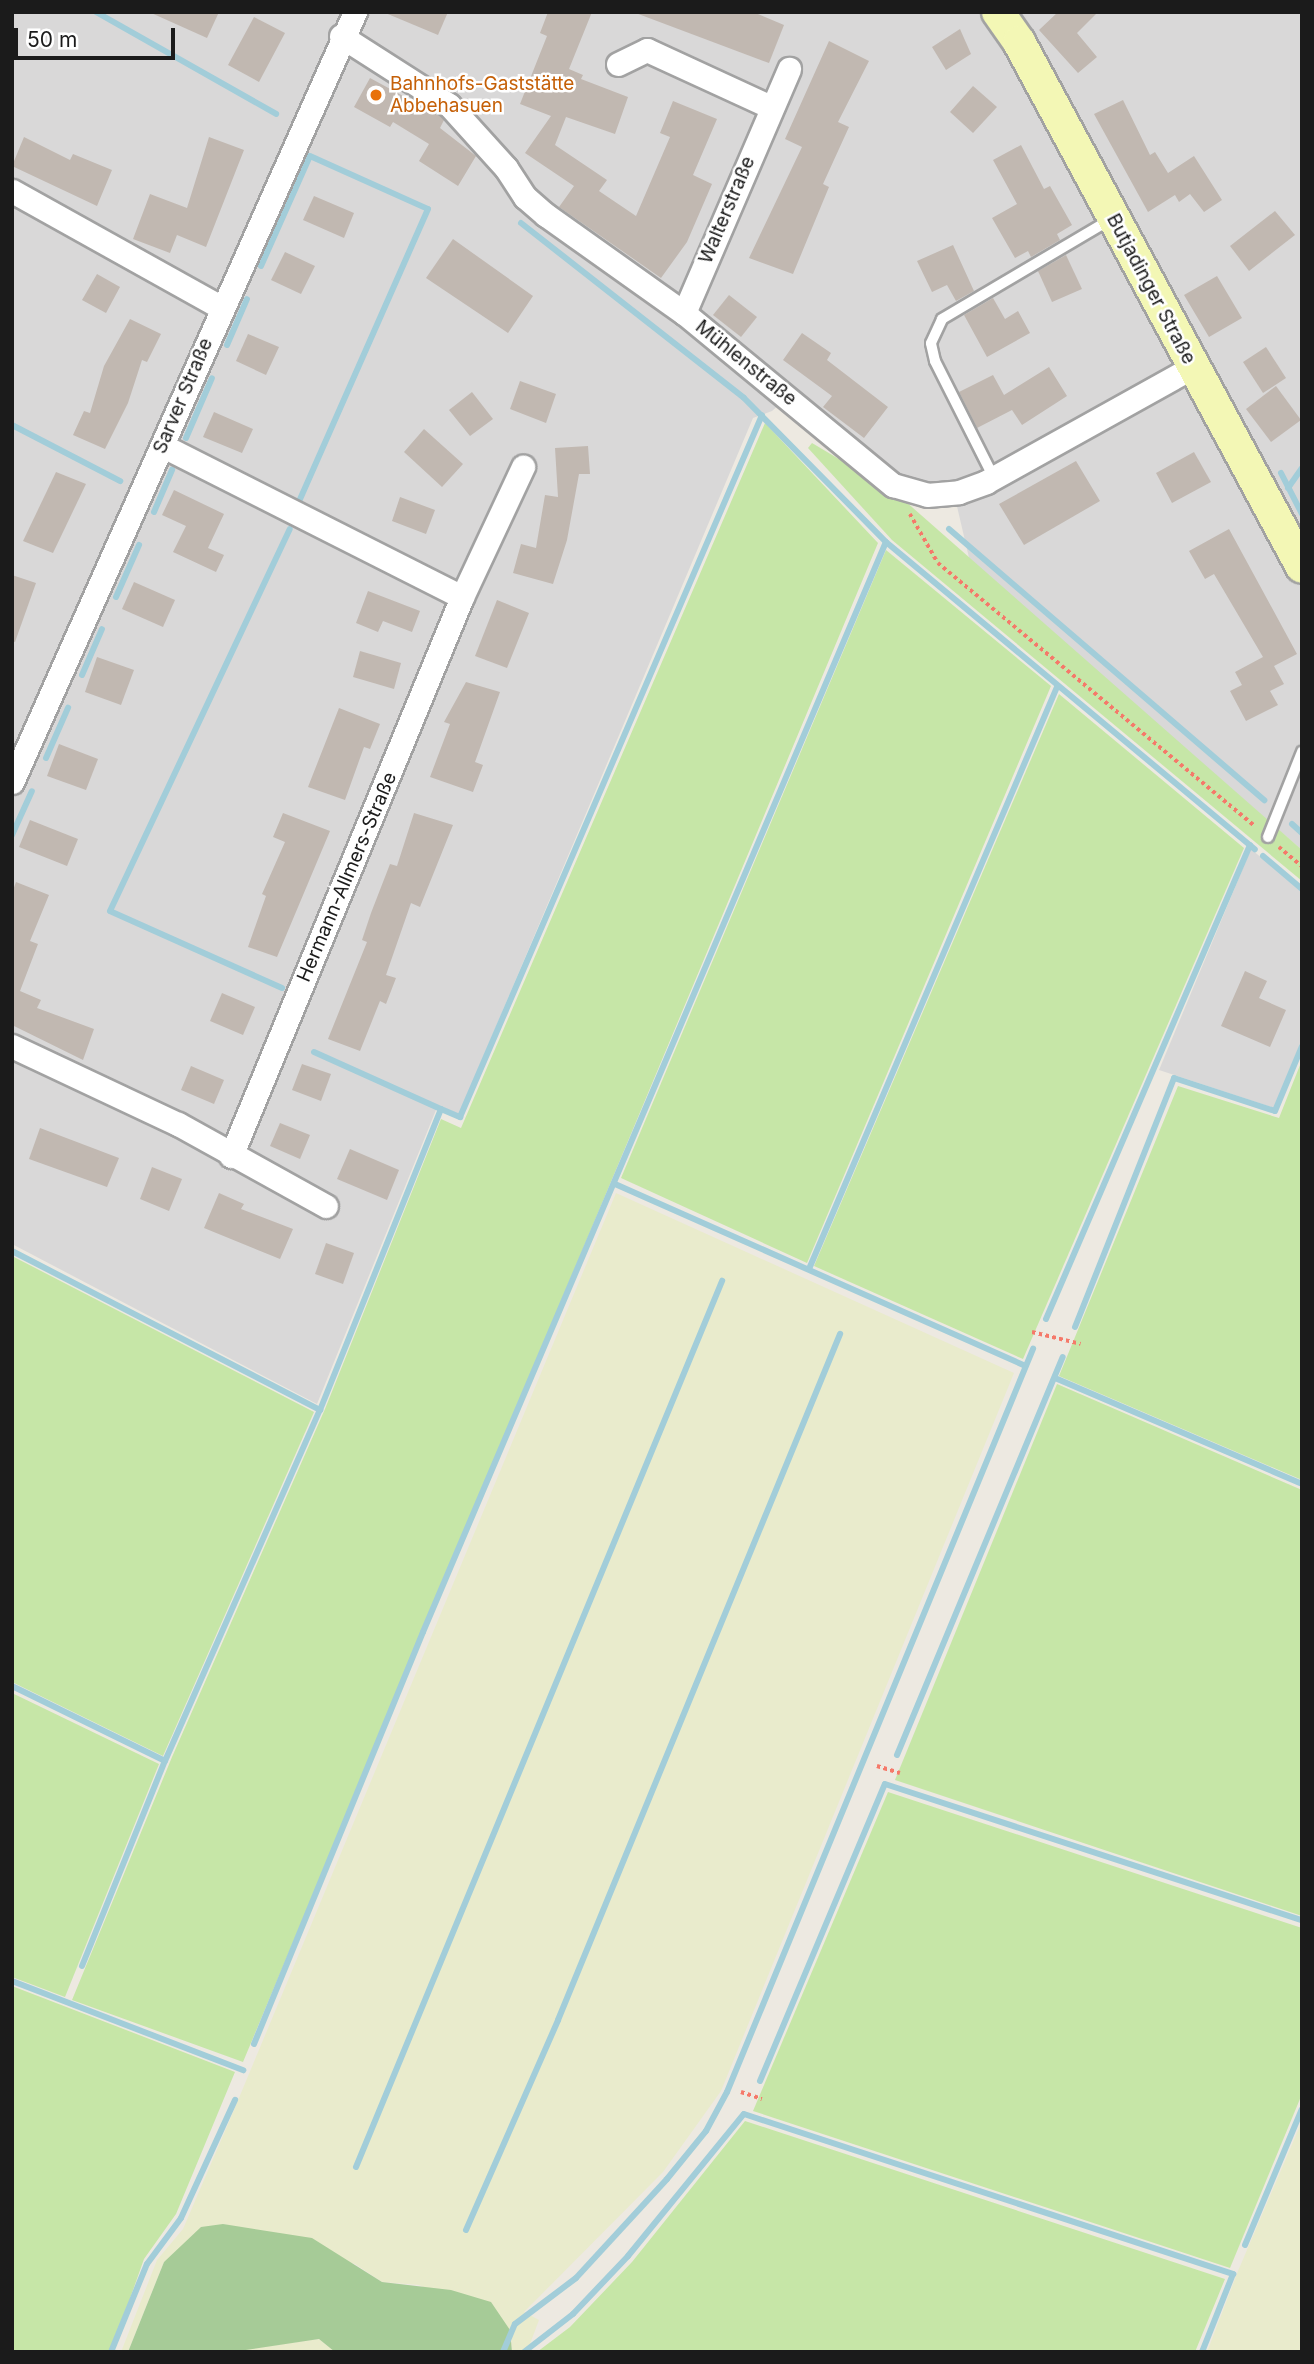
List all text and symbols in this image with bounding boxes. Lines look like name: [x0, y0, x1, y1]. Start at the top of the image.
scale bar: [18, 14, 178, 58]
text: 50 m: [27, 27, 77, 52]
place label: Bahnhofs-Gaststätte Abbehasuen: [390, 73, 574, 117]
marker: Bahnhofs-Gaststätte Abbehasuen: [368, 87, 384, 103]
street label: Walterstraße: [694, 153, 760, 267]
street label: Butjadinger Straße: [1102, 210, 1200, 368]
street label: Mühlenstraße: [691, 315, 801, 411]
street label: Sarver Straße: [148, 335, 218, 457]
street label: Hermann-Allmers-Straße: [292, 769, 402, 985]

